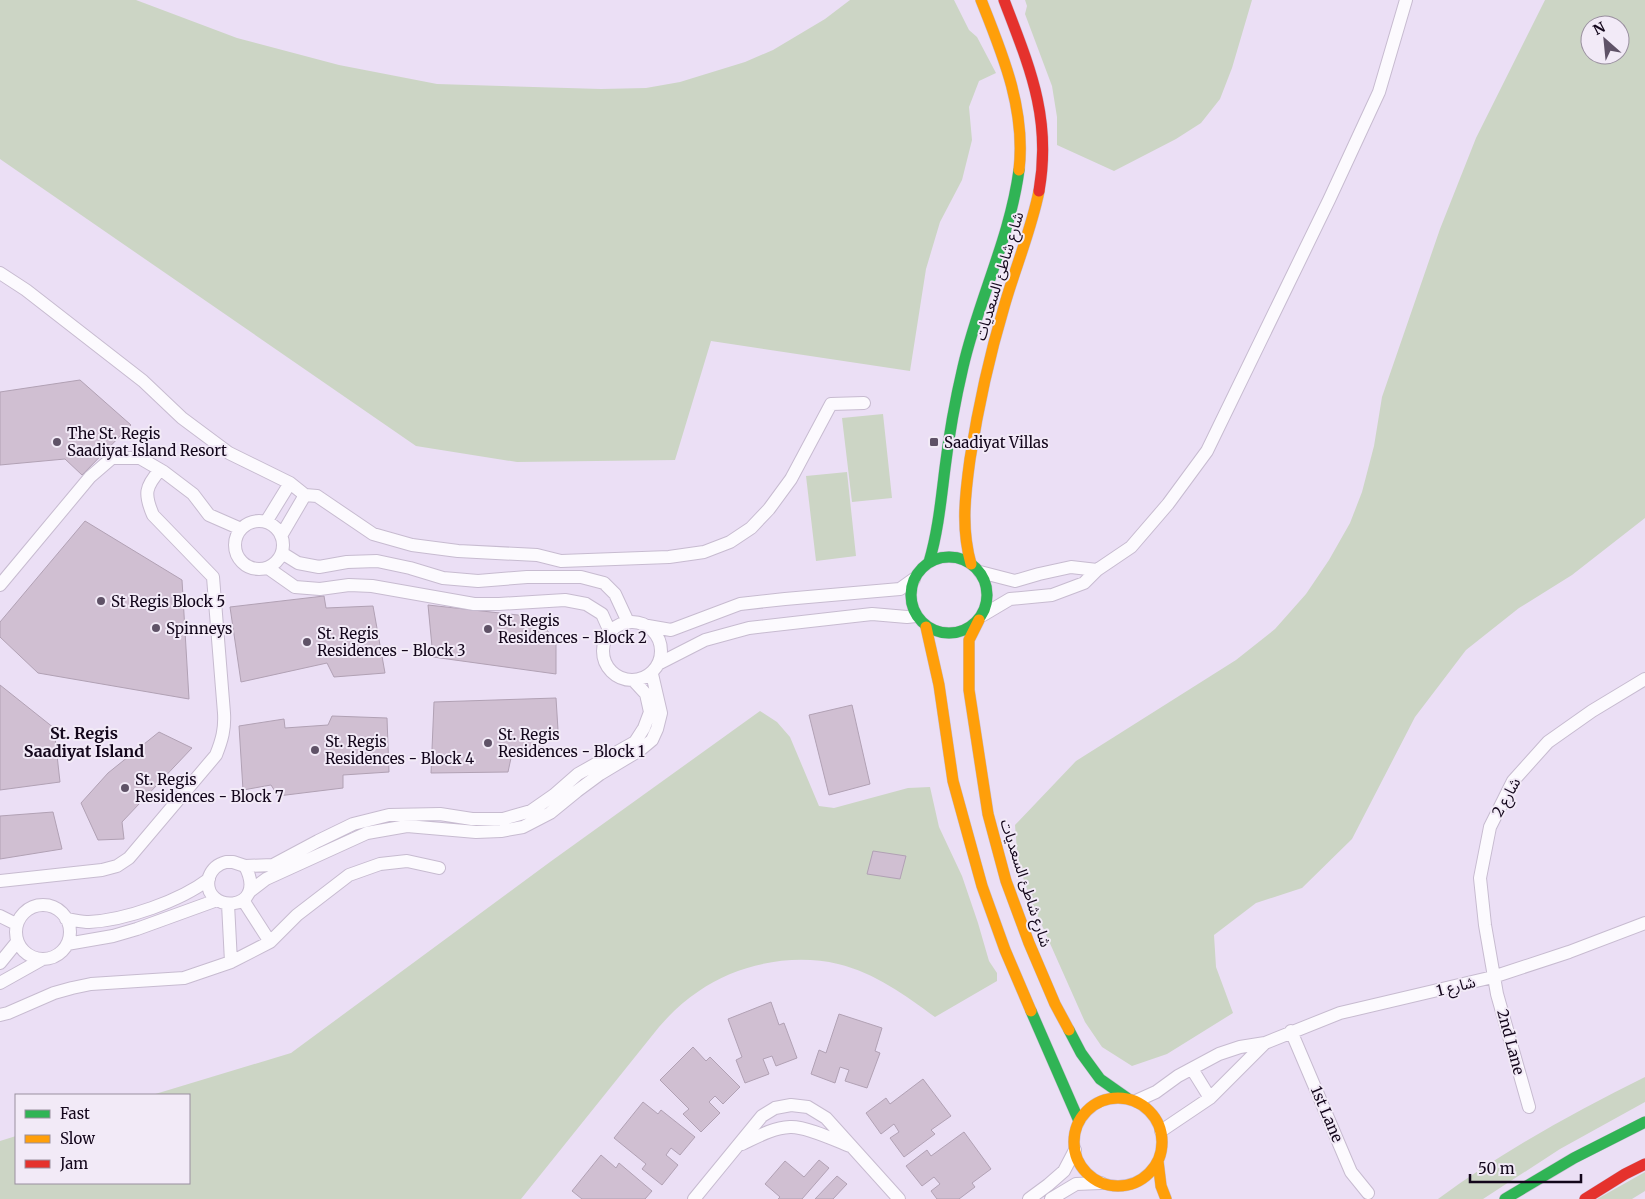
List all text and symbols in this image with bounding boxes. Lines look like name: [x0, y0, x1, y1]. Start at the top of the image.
north arrow: [1580, 15, 1630, 65]
text: N: [1590, 18, 1608, 39]
street label: شارع شاطئ السعديات: [970, 209, 1031, 343]
place label: The St. Regis Saadiyat Island Resort: [67, 424, 227, 460]
place label: Saadiyat Villas: [944, 433, 1049, 452]
marker: The St. Regis Saadiyat Island Resort: [51, 436, 63, 448]
marker: Saadiyat Villas: [928, 436, 940, 448]
place label: St Regis Block 5: [111, 592, 225, 611]
marker: St Regis Block 5: [95, 595, 107, 607]
place label: St. Regis Residences - Block 2: [498, 611, 647, 647]
place label: Spinneys: [166, 619, 232, 638]
marker: Spinneys: [150, 622, 162, 634]
marker: St. Regis Residences - Block 2: [482, 623, 494, 635]
place label: St. Regis Residences - Block 3: [317, 624, 466, 660]
marker: St. Regis Residences - Block 3: [301, 636, 313, 648]
district label: St. Regis Saadiyat Island: [24, 723, 144, 761]
place label: St. Regis Residences - Block 1: [498, 725, 645, 761]
place label: St. Regis Residences - Block 4: [325, 732, 474, 768]
marker: St. Regis Residences - Block 1: [482, 737, 494, 749]
marker: St. Regis Residences - Block 4: [309, 744, 321, 756]
place label: St. Regis Residences - Block 7: [135, 770, 284, 806]
street label: شارع 2: [1488, 774, 1527, 821]
marker: St. Regis Residences - Block 7: [119, 782, 131, 794]
street label: شارع شاطئ السعديات: [993, 817, 1056, 951]
street label: شارع 1: [1434, 972, 1478, 1003]
street label: 2nd Lane: [1493, 1007, 1529, 1077]
street label: 1st Lane: [1307, 1083, 1347, 1145]
legend: [15, 1094, 190, 1184]
text: Fast: [60, 1104, 90, 1123]
text: Slow: [60, 1129, 95, 1148]
scale bar: [1470, 1152, 1581, 1184]
text: Jam: [59, 1154, 88, 1173]
text: 50 m: [1478, 1159, 1515, 1178]

